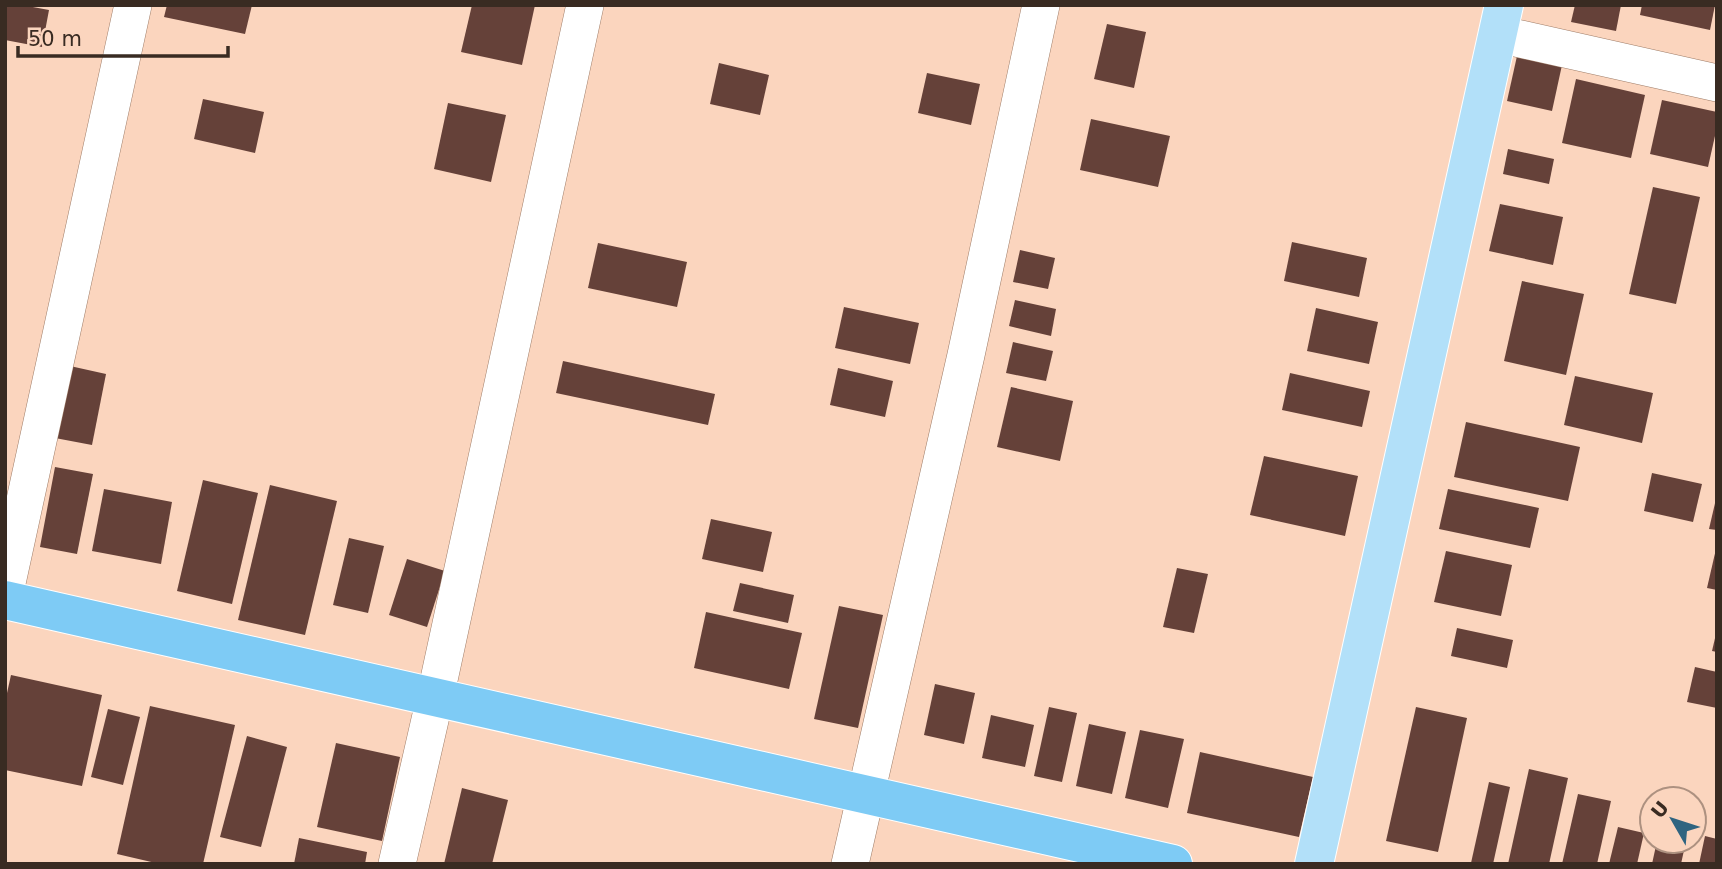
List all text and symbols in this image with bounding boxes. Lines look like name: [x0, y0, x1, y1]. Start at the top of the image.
scale bar: [18, 14, 228, 58]
text: 50 m: [28, 27, 82, 51]
north arrow: [1638, 785, 1708, 855]
text: U: [1646, 796, 1673, 822]

